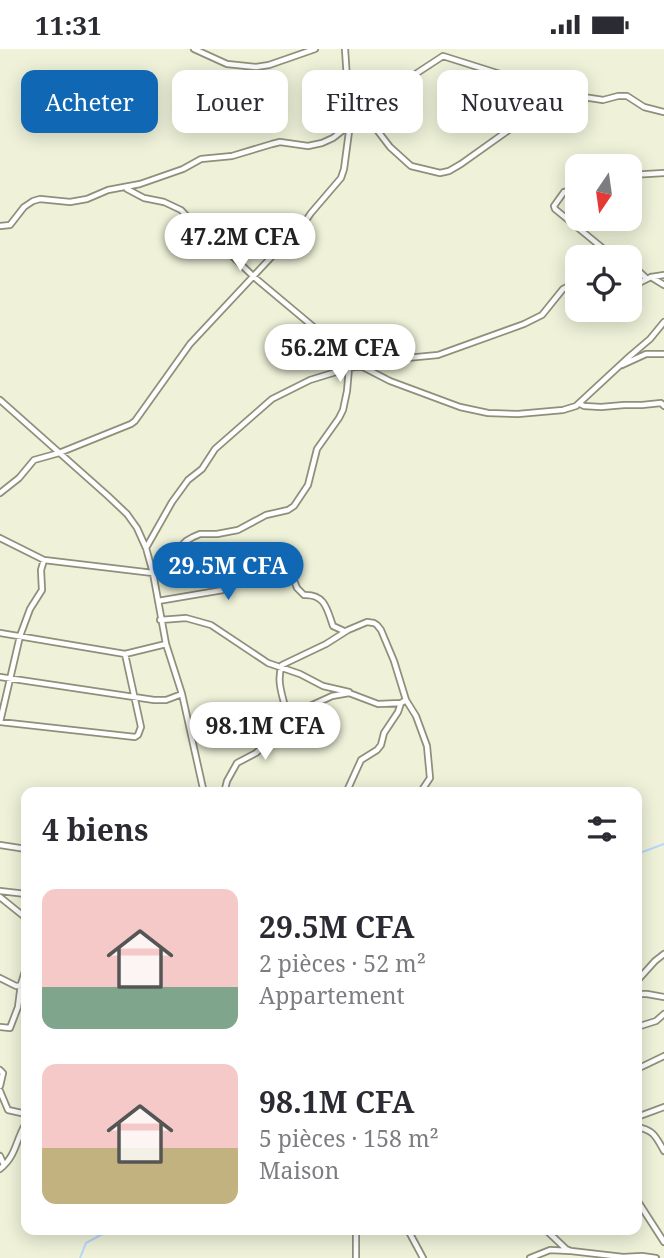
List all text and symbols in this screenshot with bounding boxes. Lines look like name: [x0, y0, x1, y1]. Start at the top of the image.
text: 11:31: [35, 7, 102, 43]
chip: Acheter: [21, 70, 158, 133]
chip: Louer: [172, 70, 288, 133]
chip: Filtres: [302, 70, 423, 133]
chip: Nouveau: [437, 70, 588, 133]
north arrow: [565, 154, 642, 231]
map controls: [565, 154, 642, 322]
pin: 47.2M CFA: [160, 213, 320, 273]
text: 47.2M CFA: [180, 220, 300, 252]
button: locate: [565, 245, 642, 322]
pin: 56.2M CFA: [260, 325, 420, 384]
text: 56.2M CFA: [280, 331, 400, 363]
pin: 29.5M CFA: [148, 543, 308, 602]
text: 29.5M CFA: [168, 549, 288, 581]
pin: 98.1M CFA: [185, 703, 345, 762]
text: 98.1M CFA: [205, 709, 325, 741]
text: 4 biens: [42, 809, 148, 850]
icon: filters: [583, 810, 621, 848]
text: 29.5M CFA: [259, 906, 414, 947]
icon: home: [98, 917, 182, 1001]
text: 2 pièces · 52 m²: [259, 947, 426, 979]
text: Appartement: [259, 979, 405, 1011]
text: 98.1M CFA: [259, 1081, 414, 1122]
icon: home: [98, 1092, 182, 1176]
text: 5 pièces · 158 m²: [259, 1122, 439, 1154]
text: Maison: [259, 1154, 339, 1186]

